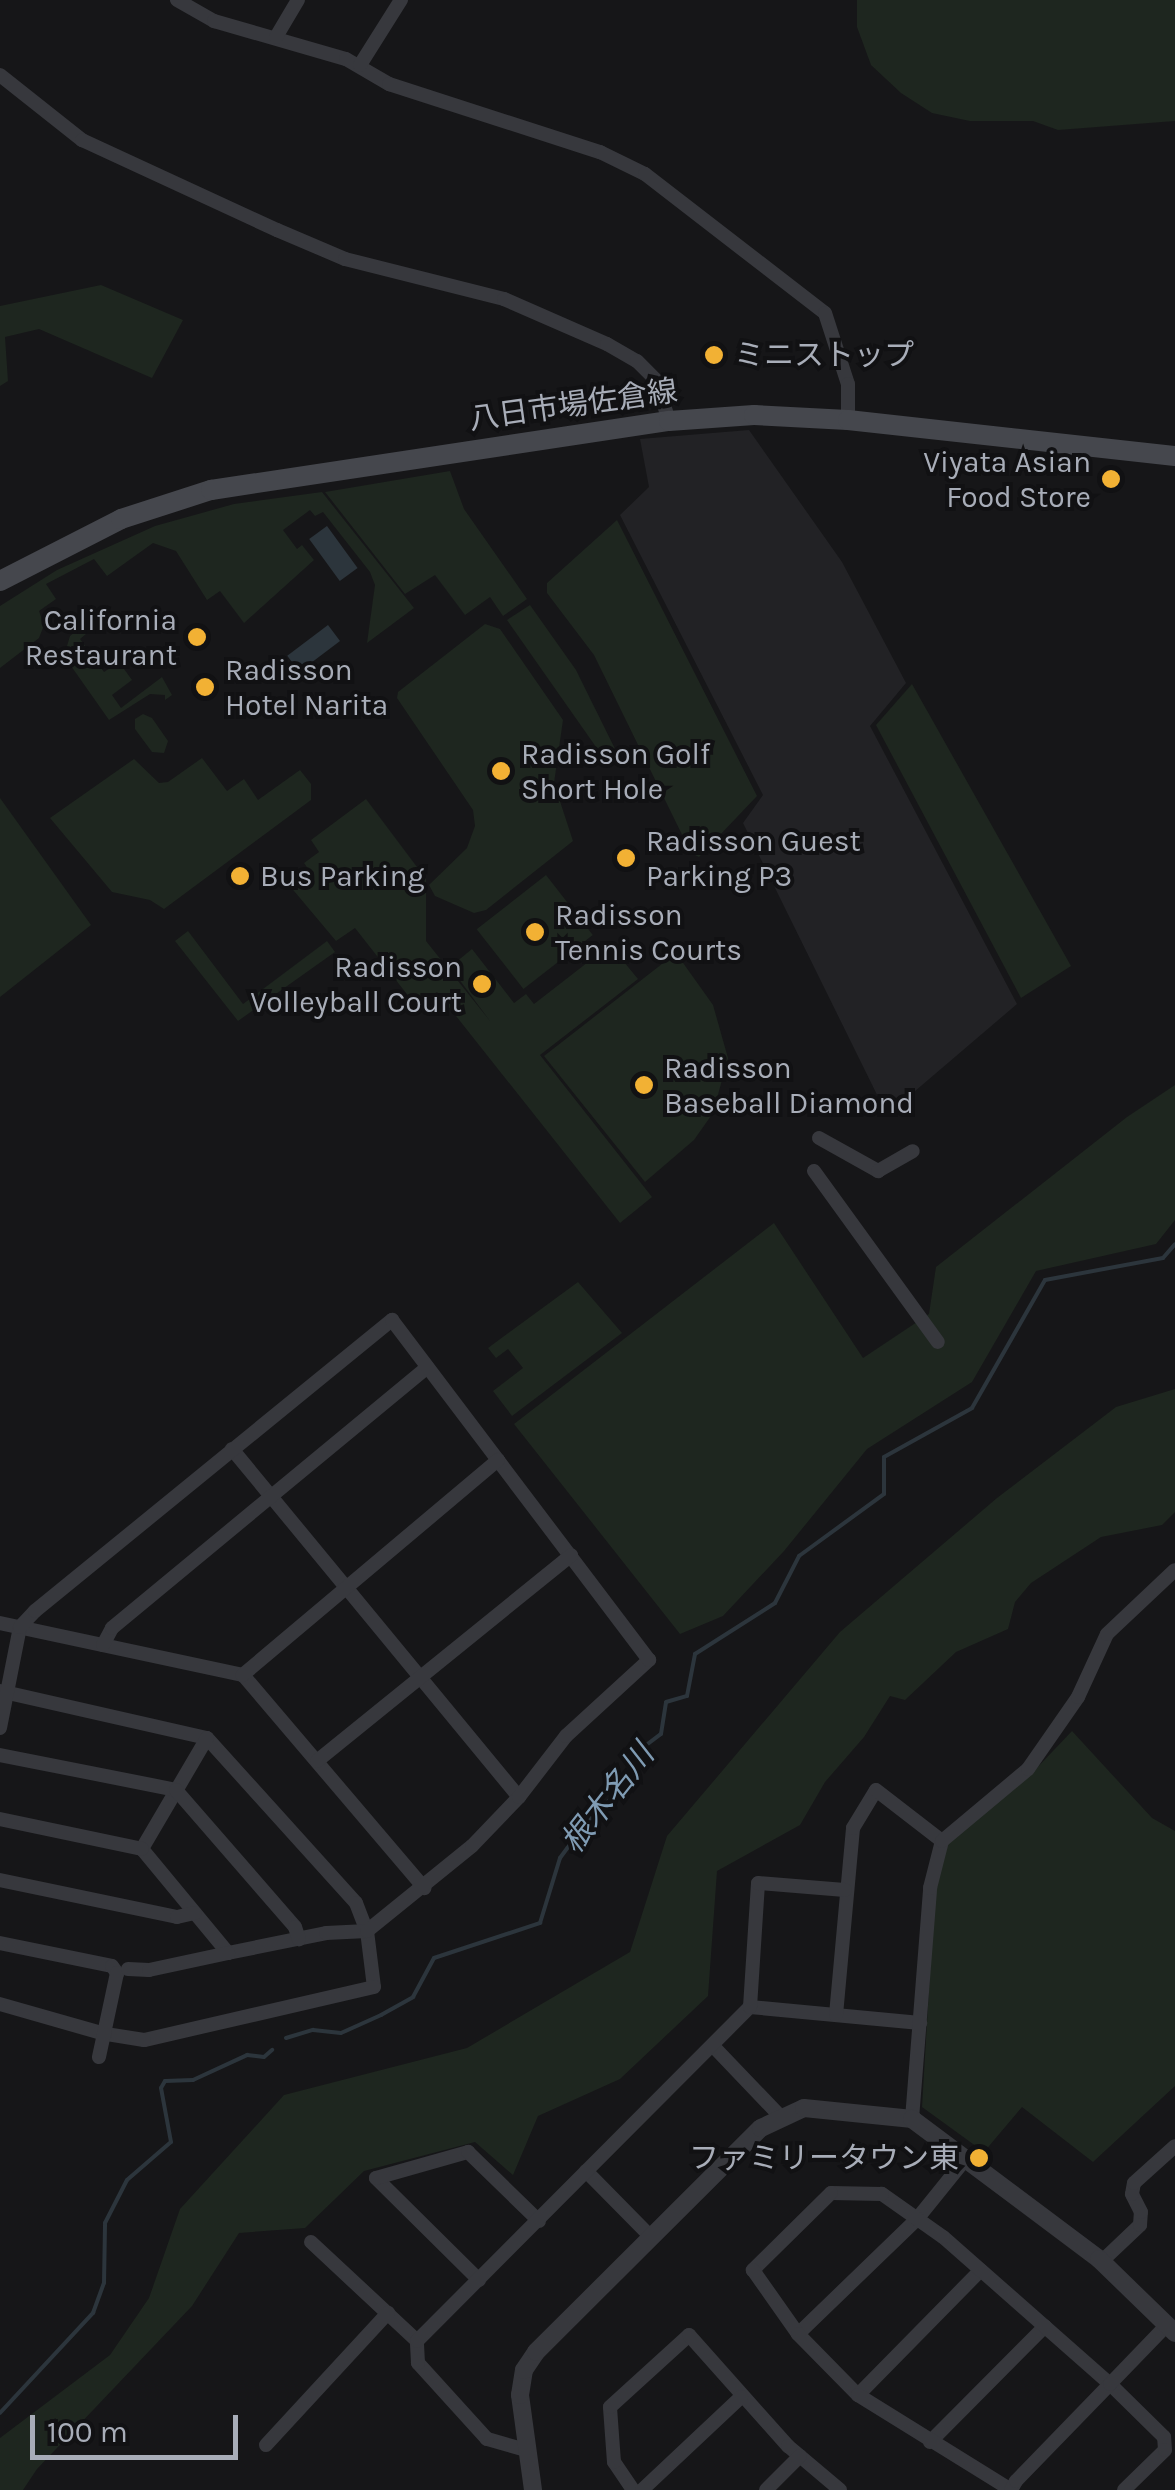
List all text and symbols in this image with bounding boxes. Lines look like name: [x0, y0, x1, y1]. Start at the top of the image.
place label: ミニストップ: [734, 337, 914, 373]
marker: ミニストップ: [703, 344, 725, 366]
street label: 八日市場佐倉線: [467, 373, 679, 437]
place label: Viyata Asian Food Store: [923, 444, 1091, 514]
marker: Viyata Asian Food Store: [1100, 468, 1122, 490]
place label: California Restaurant: [25, 602, 177, 672]
marker: California Restaurant: [186, 626, 208, 648]
place label: Radisson Hotel Narita: [225, 652, 388, 722]
marker: Radisson Hotel Narita: [194, 676, 216, 698]
place label: Radisson Golf Short Hole: [521, 736, 710, 806]
marker: Radisson Golf Short Hole: [490, 760, 512, 782]
place label: Radisson Guest Parking P3: [646, 823, 861, 894]
marker: Radisson Guest Parking P3: [615, 847, 637, 869]
place label: Bus Parking: [260, 858, 425, 894]
marker: Bus Parking: [229, 865, 251, 887]
place label: Radisson Tennis Courts: [555, 897, 742, 968]
marker: Radisson Tennis Courts: [524, 921, 546, 943]
place label: Radisson Volleyball Court: [250, 949, 462, 1020]
marker: Radisson Volleyball Court: [471, 973, 493, 995]
place label: Radisson Baseball Diamond: [664, 1050, 914, 1120]
marker: Radisson Baseball Diamond: [633, 1074, 655, 1096]
water label: 根木名川: [553, 1737, 663, 1861]
place label: ファミリータウン東: [689, 2140, 959, 2176]
marker: ファミリータウン東: [968, 2147, 990, 2169]
scale bar: [35, 2395, 242, 2457]
text: 100 m: [47, 2414, 128, 2450]

